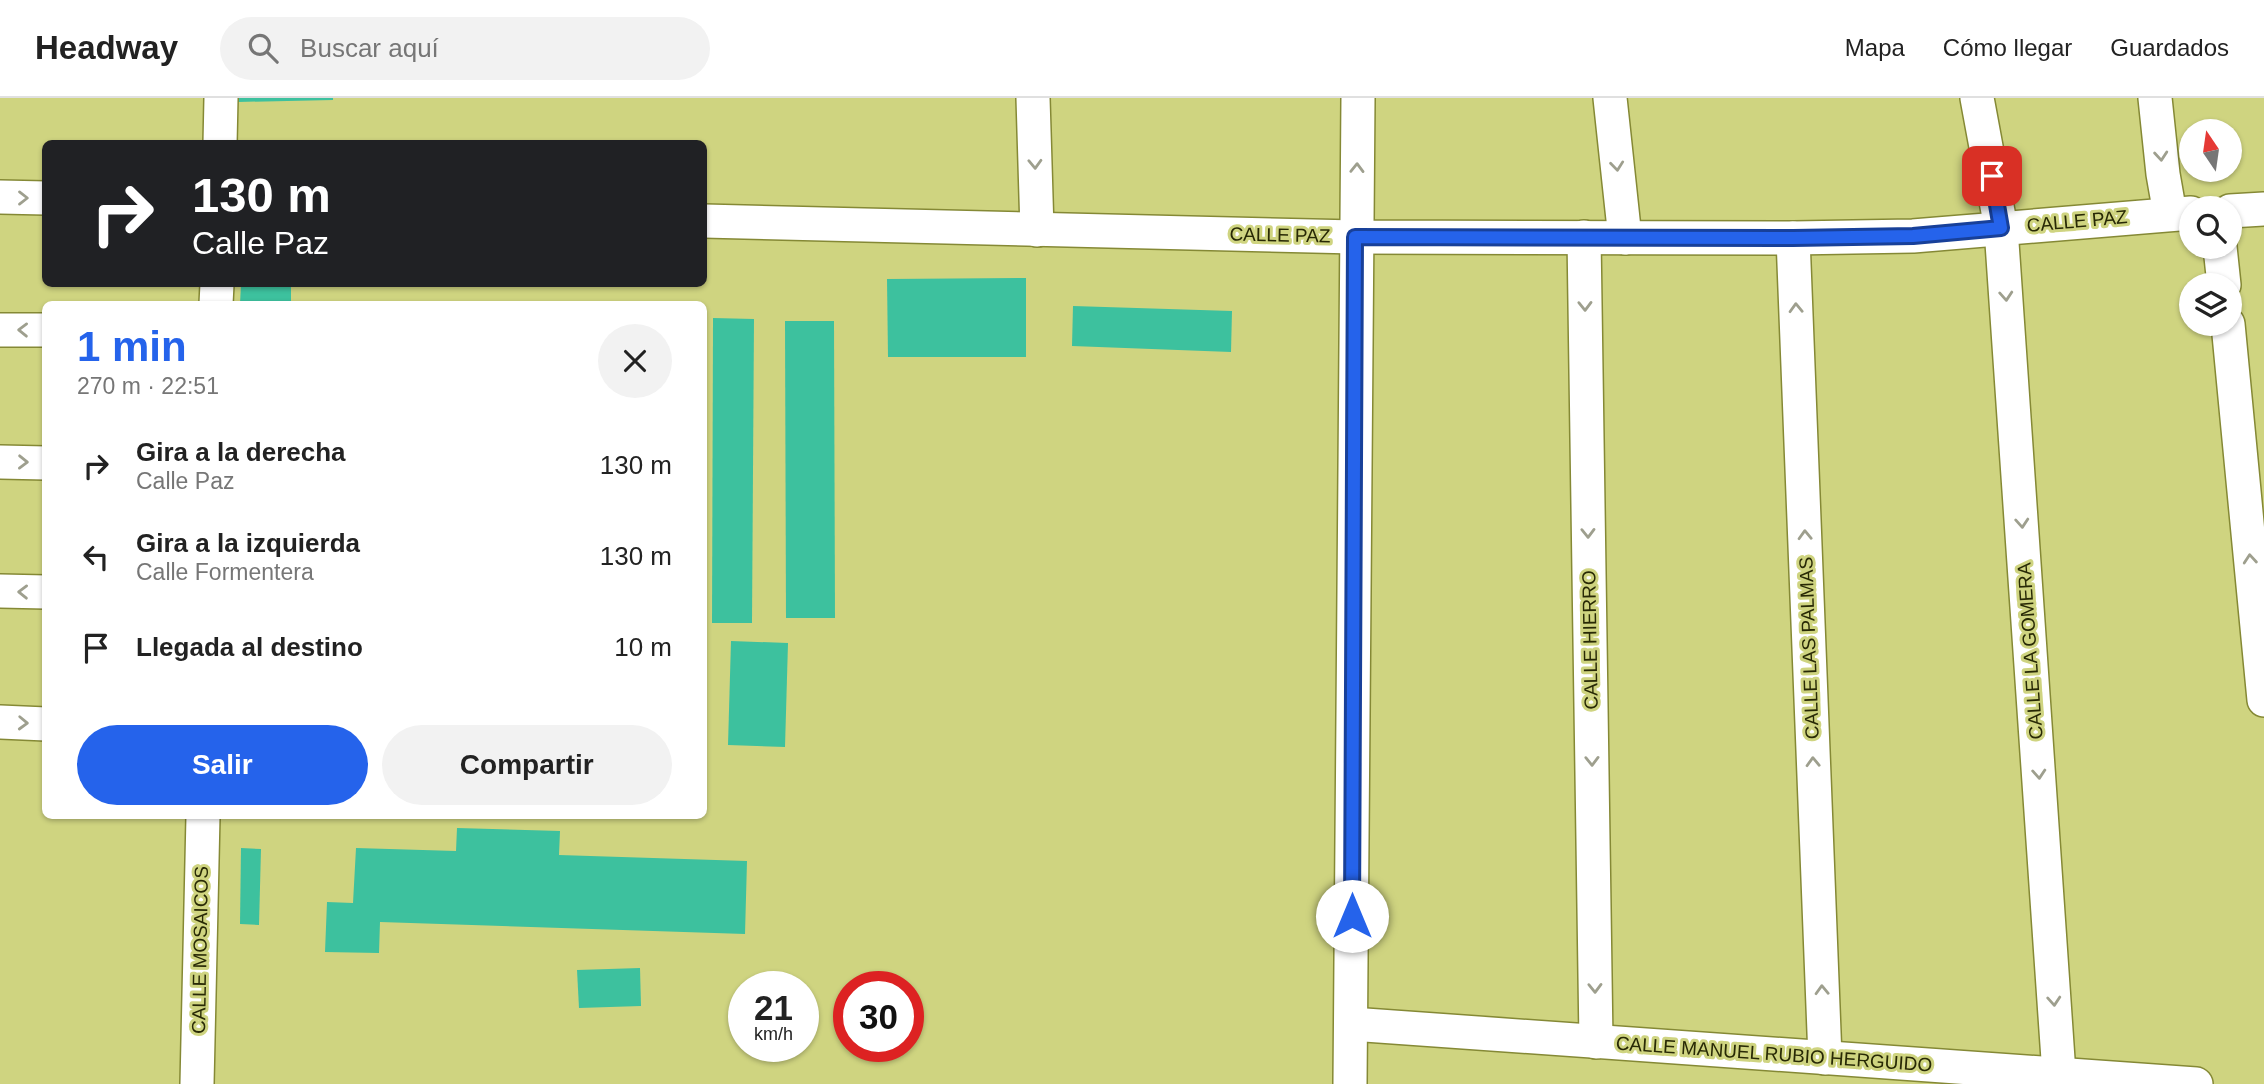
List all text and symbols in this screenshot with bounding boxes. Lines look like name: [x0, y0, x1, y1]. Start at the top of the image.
search box: [220, 17, 710, 80]
text: Headway: [35, 29, 178, 66]
icon: search: [244, 29, 282, 67]
text: Buscar aquí: [300, 33, 439, 63]
text: Mapa: [1845, 34, 1905, 61]
text: Cómo llegar: [1943, 34, 2072, 61]
text: Guardados: [2110, 34, 2229, 61]
north arrow: [2179, 119, 2242, 182]
map controls: [2179, 119, 2242, 336]
pin: [1962, 146, 2022, 206]
one-way arrow: [2153, 151, 2168, 162]
icon: arrive: [1973, 157, 2011, 195]
one-way arrow: [1027, 159, 1043, 170]
one-way arrow: [1609, 161, 1624, 172]
one-way arrow: [1349, 163, 1364, 174]
icon: right: [77, 168, 168, 259]
text: 130 m: [192, 168, 331, 222]
one-way arrow: [18, 190, 29, 205]
button: search: [2179, 196, 2242, 259]
street label: CALLE PAZ: [2026, 206, 2129, 236]
street label: CALLE PAZ: [1229, 224, 1331, 246]
text: Calle Paz: [192, 225, 329, 261]
button: layers: [2179, 273, 2242, 336]
one-way arrow: [1998, 290, 2013, 301]
one-way arrow: [1577, 300, 1592, 311]
one-way arrow: [1788, 302, 1803, 313]
one-way arrow: [17, 322, 28, 338]
text: 1 min: [77, 323, 187, 370]
button: close: [598, 324, 672, 398]
text: 270 m · 22:51: [77, 373, 219, 399]
text: Gira a la derecha: [136, 437, 346, 467]
icon: right: [77, 447, 115, 485]
text: 130 m: [600, 450, 672, 480]
one-way arrow: [18, 454, 29, 470]
text: Calle Paz: [136, 468, 234, 494]
one-way arrow: [2014, 517, 2029, 528]
text: Gira a la izquierda: [136, 528, 360, 558]
one-way arrow: [1580, 528, 1596, 539]
one-way arrow: [1797, 529, 1812, 540]
icon: left: [77, 538, 115, 576]
text: 130 m: [600, 541, 672, 571]
one-way arrow: [2243, 553, 2258, 564]
street label: CALLE LAS PALMAS: [1795, 557, 1823, 739]
text: Calle Formentera: [136, 559, 314, 585]
street label: CALLE LA GOMERA: [2013, 561, 2047, 740]
street label: CALLE HIERRO: [1578, 570, 1602, 710]
one-way arrow: [17, 584, 28, 600]
icon: arrive: [77, 629, 115, 667]
text: Llegada al destino: [136, 632, 363, 662]
text: 10 m: [614, 632, 672, 662]
one-way arrow: [18, 716, 29, 731]
button: Salir: [77, 725, 368, 805]
button: Compartir: [382, 725, 672, 805]
one-way arrow: [1584, 756, 1600, 766]
one-way arrow: [1806, 757, 1821, 768]
one-way arrow: [2031, 769, 2046, 780]
street label: CALLE MOSAICOS: [188, 866, 212, 1034]
position arrow: [1315, 879, 1389, 953]
speed limit sign: 30: [833, 971, 924, 1062]
one-way arrow: [1588, 983, 1603, 994]
one-way arrow: [1815, 984, 1830, 995]
text: 21: [754, 988, 793, 1027]
one-way arrow: [2046, 996, 2061, 1007]
text: km/h: [754, 1024, 793, 1044]
street label: CALLE MANUEL RUBIO HERGUIDO: [1615, 1032, 1933, 1076]

